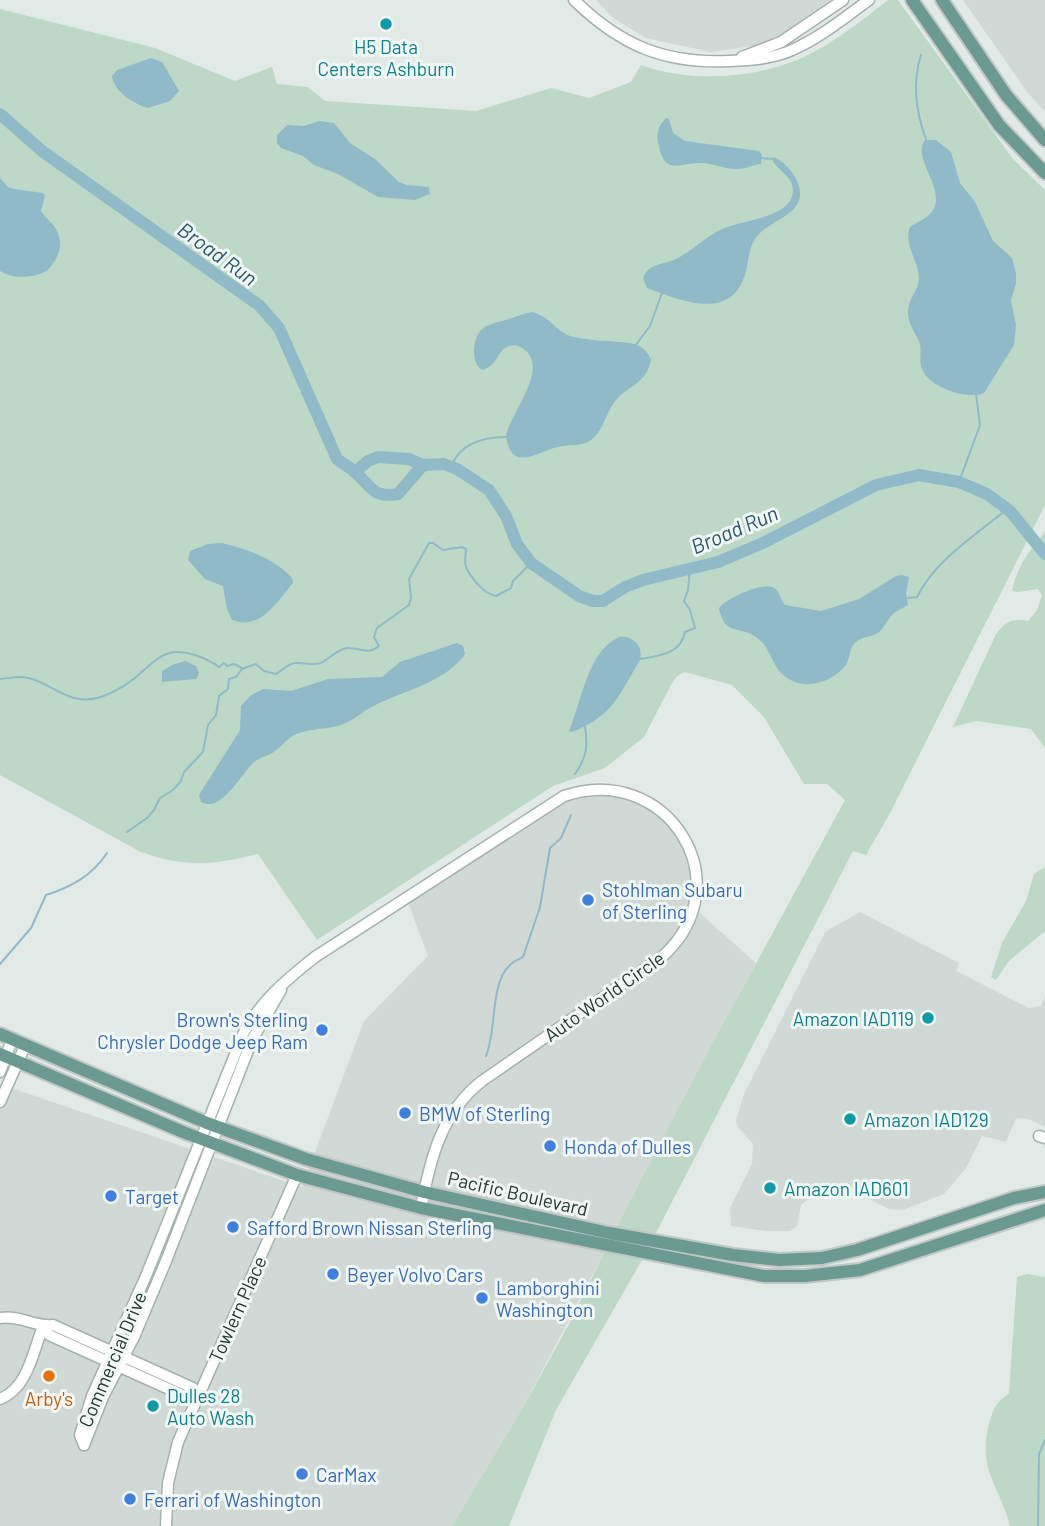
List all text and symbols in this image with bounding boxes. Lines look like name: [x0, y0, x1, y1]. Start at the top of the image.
marker: H5 Data Centers Ashburn: [378, 16, 394, 32]
place label: H5 Data Centers Ashburn: [317, 35, 455, 80]
water label: Broad Run: [173, 216, 263, 290]
water label: Broad Run: [687, 500, 781, 558]
place label: Stohlman Subaru of Sterling: [602, 878, 743, 923]
marker: Stohlman Subaru of Sterling: [580, 892, 596, 908]
street label: Auto World Circle: [539, 946, 669, 1046]
place label: Amazon IAD119: [793, 1007, 914, 1030]
place label: Brown's Sterling Chrysler Dodge Jeep Ram: [97, 1008, 308, 1053]
marker: Amazon IAD119: [920, 1010, 936, 1026]
marker: Brown's Sterling Chrysler Dodge Jeep Ram: [314, 1022, 330, 1038]
place label: BMW of Sterling: [419, 1102, 550, 1125]
marker: BMW of Sterling: [397, 1105, 413, 1121]
place label: Amazon IAD129: [864, 1108, 989, 1131]
marker: Amazon IAD129: [842, 1111, 858, 1127]
place label: Honda of Dulles: [564, 1135, 691, 1158]
marker: Honda of Dulles: [542, 1138, 558, 1154]
street label: Pacific Boulevard: [446, 1166, 590, 1220]
place label: Amazon IAD601: [784, 1177, 909, 1200]
marker: Amazon IAD601: [762, 1180, 778, 1196]
place label: Target: [125, 1185, 179, 1208]
marker: Target: [103, 1188, 119, 1204]
place label: Safford Brown Nissan Sterling: [247, 1216, 492, 1239]
marker: Safford Brown Nissan Sterling: [225, 1219, 241, 1235]
street label: Towlern Place: [203, 1252, 271, 1366]
place label: Beyer Volvo Cars: [347, 1263, 483, 1286]
marker: Beyer Volvo Cars: [325, 1266, 341, 1282]
place label: Lamborghini Washington: [496, 1276, 600, 1321]
street label: Commercial Drive: [73, 1288, 151, 1430]
marker: Lamborghini Washington: [474, 1290, 490, 1306]
marker: Arby's: [41, 1368, 57, 1384]
place label: Dulles 28 Auto Wash: [167, 1384, 254, 1429]
place label: Arby's: [25, 1387, 73, 1410]
marker: Dulles 28 Auto Wash: [145, 1398, 161, 1414]
place label: CarMax: [316, 1463, 376, 1486]
marker: CarMax: [294, 1466, 310, 1482]
place label: Ferrari of Washington: [144, 1488, 321, 1511]
marker: Ferrari of Washington: [122, 1491, 138, 1507]

